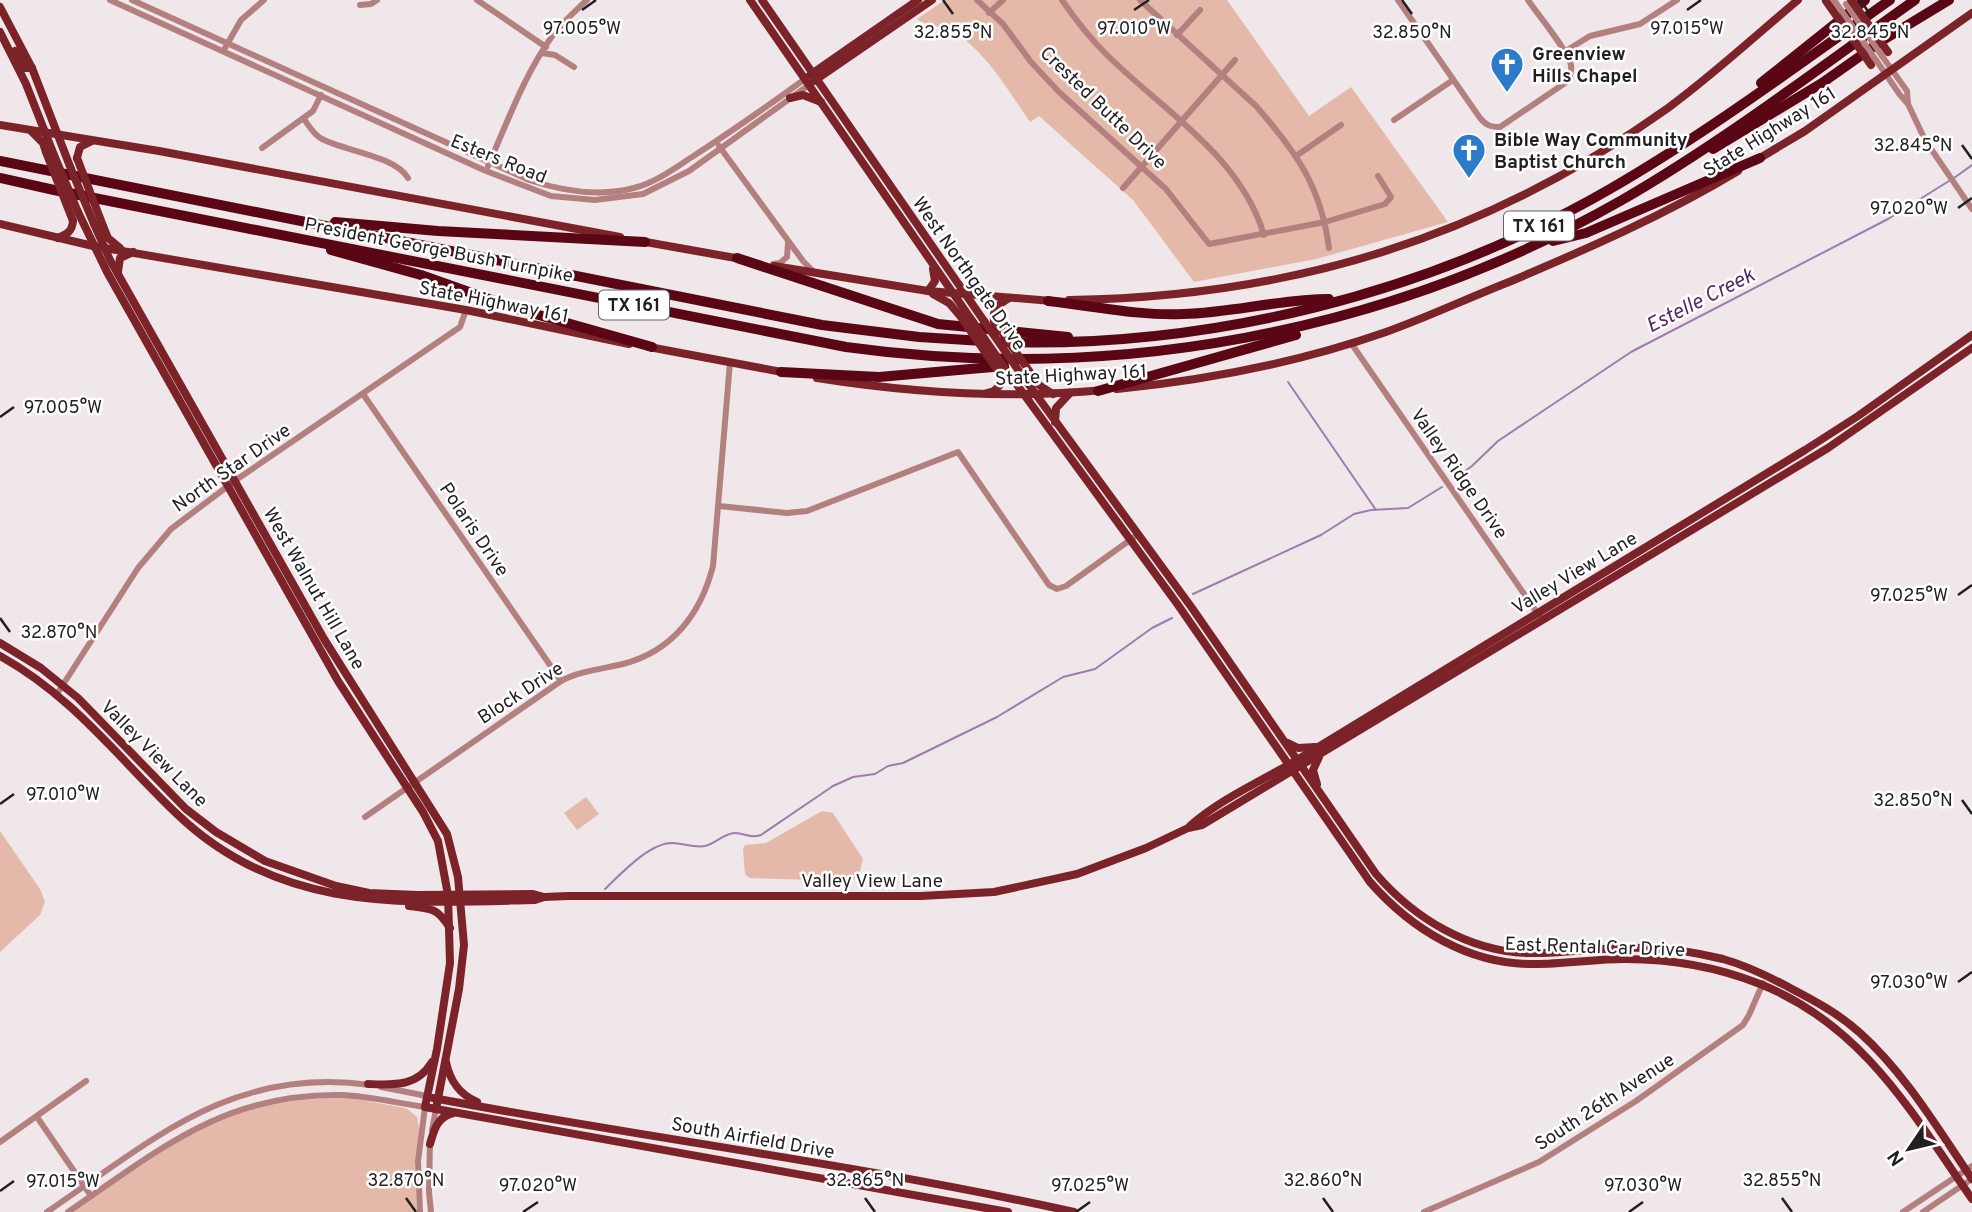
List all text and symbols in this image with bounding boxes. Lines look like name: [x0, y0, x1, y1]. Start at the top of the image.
text: 97.005°W: [543, 18, 621, 41]
text: 97.010°W: [1097, 18, 1171, 41]
text: 97.015°W: [1650, 18, 1724, 41]
text: 32.855°N: [913, 22, 993, 45]
text: 32.850°N: [1372, 22, 1452, 45]
text: 32.845°N: [1830, 22, 1910, 45]
street label: Crested Butte Drive: [1034, 42, 1171, 175]
place label: Greenview Hills Chapel: [1532, 43, 1638, 89]
church icon: Greenview Hills Chapel: [1488, 45, 1526, 94]
street label: State Highway 161: [1699, 82, 1841, 183]
place label: Bible Way Community Baptist Church: [1494, 129, 1688, 175]
street label: Esters Road: [447, 130, 550, 190]
church icon: Bible Way Community Baptist Church: [1450, 131, 1488, 180]
text: 32.845°N: [1873, 135, 1953, 158]
street label: West Northgate Drive: [906, 192, 1031, 356]
text: 97.020°W: [1870, 198, 1948, 221]
road number: TX 161: [1504, 211, 1574, 240]
street label: President George Bush Turnpike: [302, 213, 575, 289]
water label: Estelle Creek: [1642, 262, 1760, 340]
street label: State Highway 161: [417, 277, 571, 329]
road number: TX 161: [599, 290, 669, 320]
street label: State Highway 161: [994, 360, 1148, 392]
text: 97.005°W: [24, 397, 102, 420]
street label: Valley Ridge Drive: [1404, 404, 1512, 544]
street label: North Star Drive: [168, 419, 296, 518]
street label: Polaris Drive: [433, 478, 514, 582]
street label: West Walnut Hill Lane: [257, 503, 370, 675]
street label: Valley View Lane: [1508, 527, 1642, 621]
text: 97.025°W: [1870, 585, 1948, 608]
text: 32.870°N: [21, 622, 97, 645]
street label: Block Drive: [474, 657, 568, 730]
street label: Valley View Lane: [95, 696, 212, 813]
text: 97.010°W: [26, 784, 100, 807]
text: 32.850°N: [1873, 790, 1953, 813]
street label: Valley View Lane: [801, 870, 943, 894]
street label: East Rental Car Drive: [1504, 933, 1686, 963]
text: 97.030°W: [1870, 972, 1948, 995]
street label: South 26th Avenue: [1531, 1048, 1680, 1157]
street label: South Airfield Drive: [669, 1113, 836, 1165]
north arrow: [1874, 1114, 1944, 1184]
text: N: [1883, 1145, 1910, 1170]
text: 32.870°N: [368, 1170, 444, 1193]
text: 32.865°N: [826, 1170, 904, 1193]
text: 32.860°N: [1284, 1170, 1362, 1193]
text: 32.855°N: [1742, 1170, 1822, 1193]
text: 97.015°W: [26, 1171, 100, 1194]
text: 97.020°W: [499, 1175, 577, 1198]
text: 97.025°W: [1051, 1175, 1129, 1198]
text: 97.030°W: [1604, 1175, 1682, 1198]

